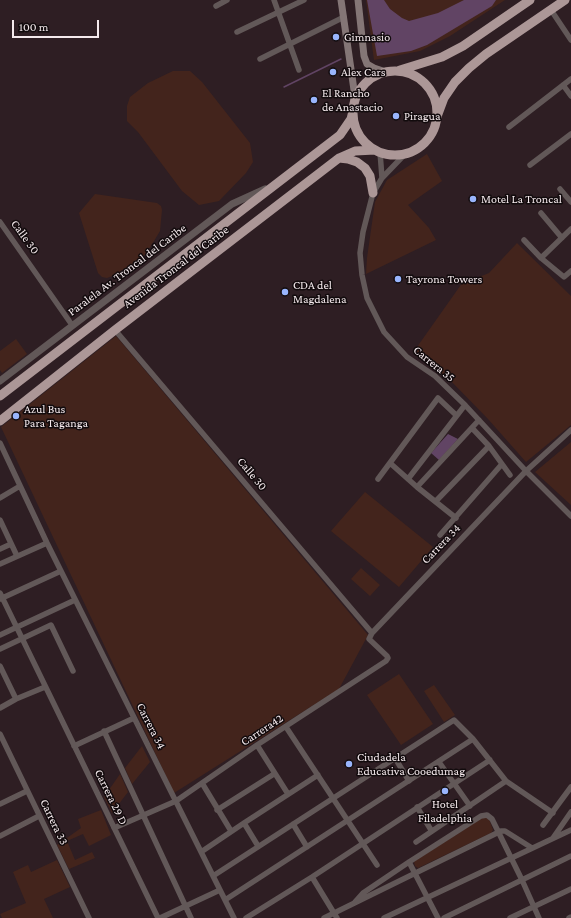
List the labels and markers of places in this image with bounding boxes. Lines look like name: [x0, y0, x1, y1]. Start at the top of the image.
place label: Gimnasio: [344, 30, 390, 44]
marker: Gimnasio: [331, 32, 341, 42]
place label: Alex Cars: [341, 65, 385, 79]
marker: Alex Cars: [328, 67, 338, 77]
place label: El Rancho de Anastacio: [322, 86, 383, 114]
marker: El Rancho de Anastacio: [309, 95, 319, 105]
place label: Piragua: [404, 109, 440, 123]
marker: Piragua: [391, 111, 401, 121]
place label: Motel La Troncal: [481, 192, 562, 206]
marker: Motel La Troncal: [468, 194, 478, 204]
place label: Tayrona Towers: [406, 272, 482, 286]
marker: Tayrona Towers: [393, 274, 403, 284]
place label: CDA del Magdalena: [293, 278, 347, 306]
marker: CDA del Magdalena: [280, 287, 290, 297]
place label: Azul Bus Para Taganga: [24, 402, 88, 430]
marker: Azul Bus Para Taganga: [11, 411, 21, 421]
place label: Ciudadela Educativa Cooedumag: [357, 750, 465, 778]
marker: Ciudadela Educativa Cooedumag: [344, 759, 354, 769]
marker: Hotel Filadelphia: [440, 786, 450, 796]
place label: Hotel Filadelphia: [418, 797, 472, 825]

